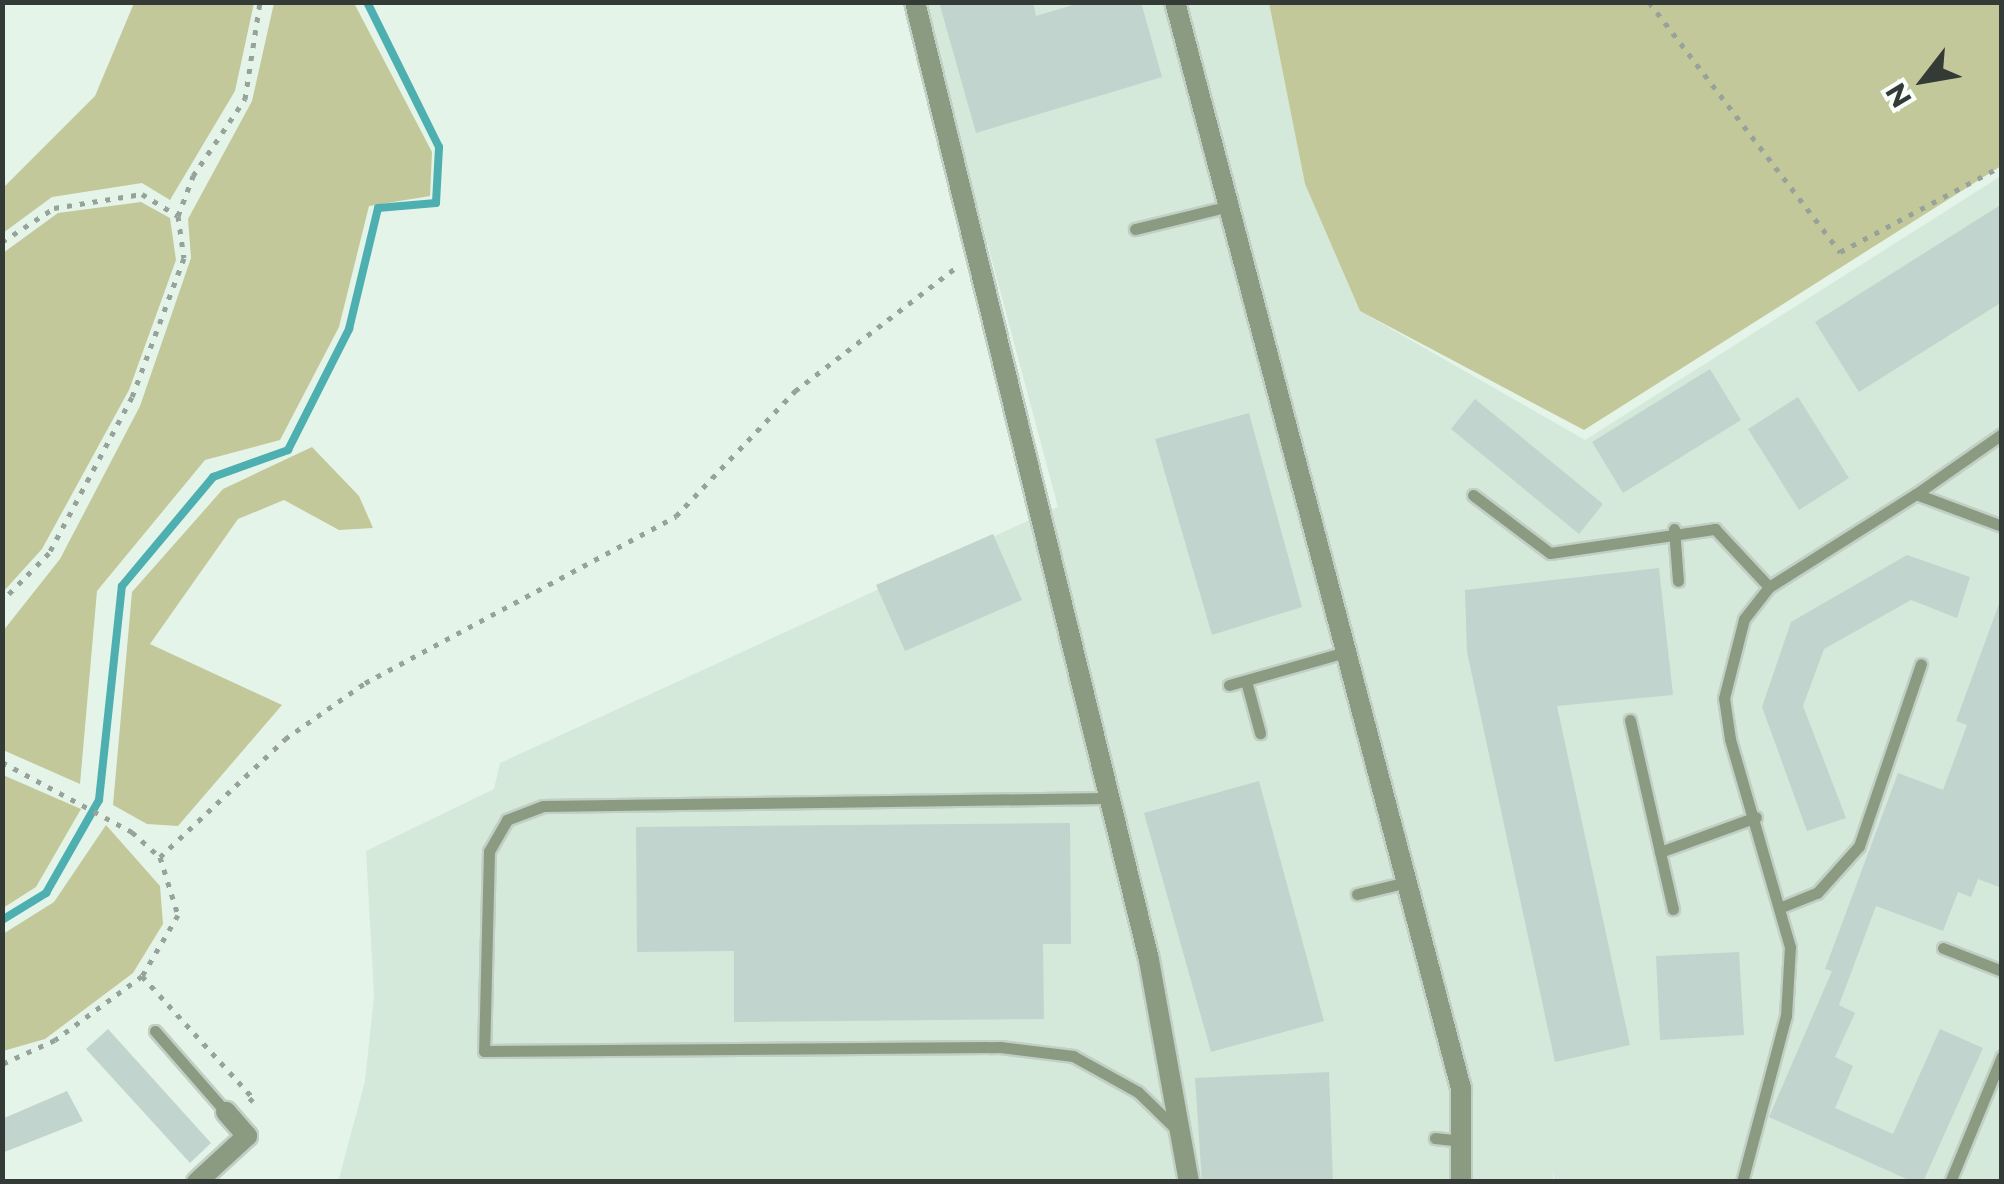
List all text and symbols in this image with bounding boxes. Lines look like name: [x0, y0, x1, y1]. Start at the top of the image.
north arrow: [1874, 30, 1974, 130]
text: N: [1878, 77, 1919, 114]

